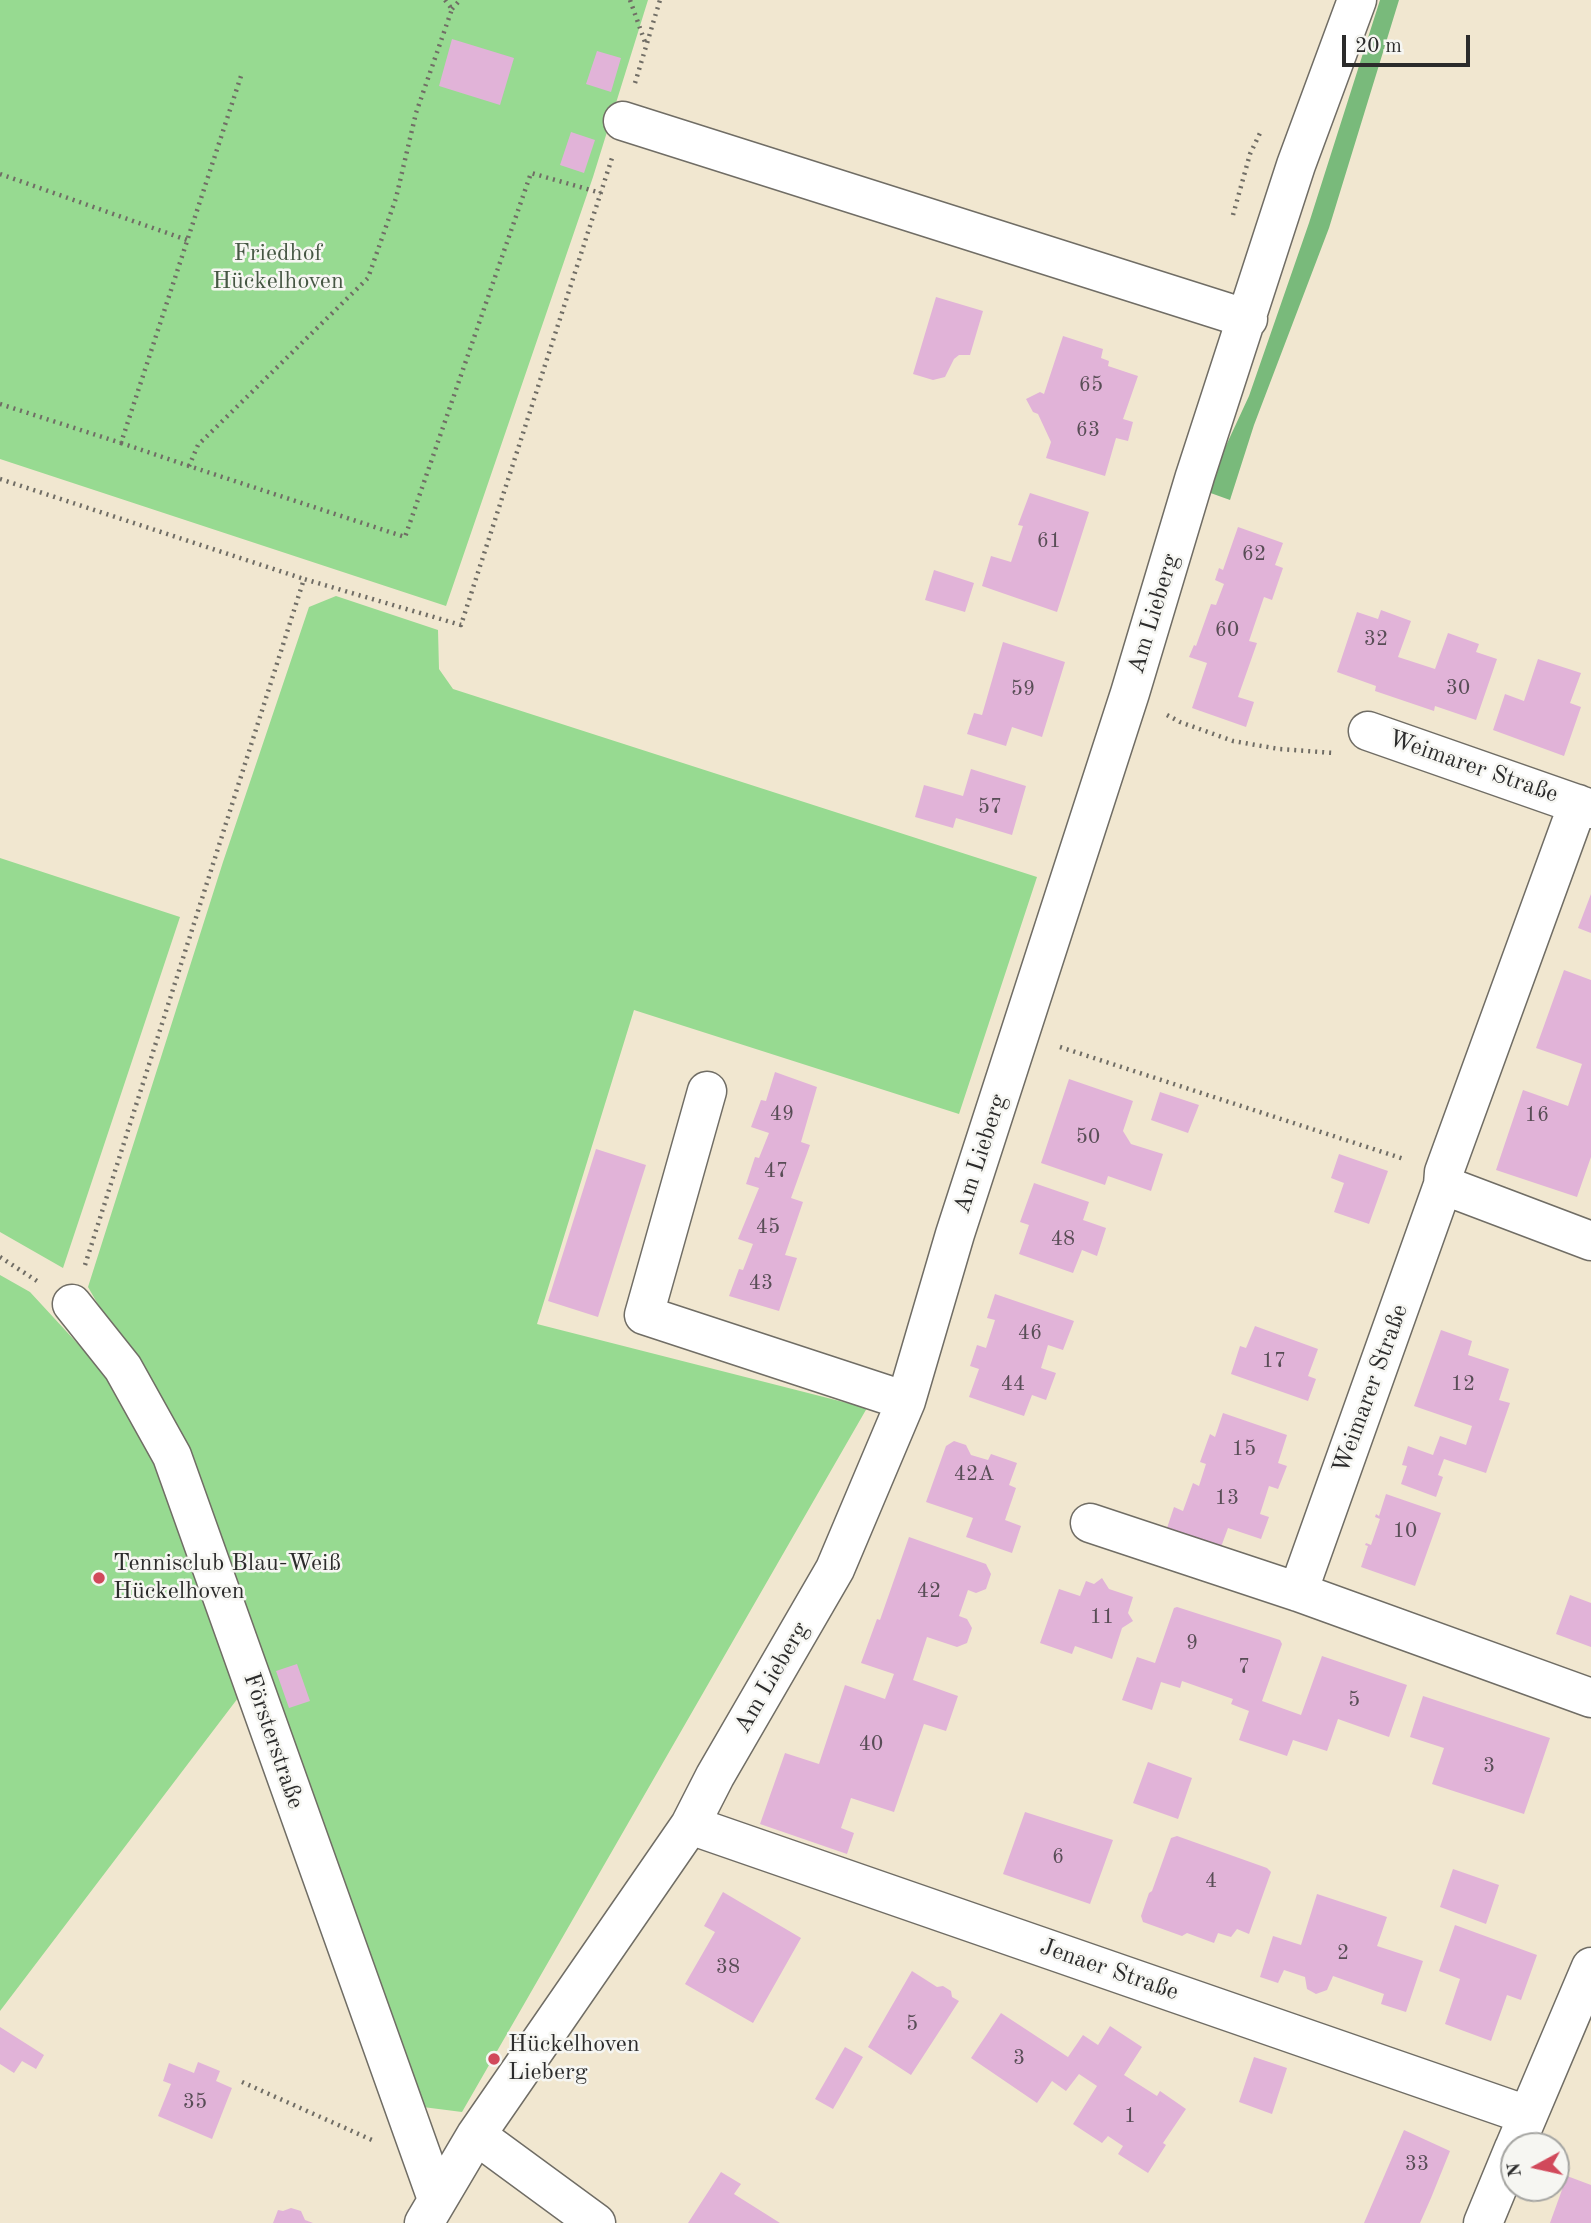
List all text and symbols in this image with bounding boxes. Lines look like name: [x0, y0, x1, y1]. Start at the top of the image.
scale bar: [1346, 21, 1474, 65]
text: 20 m: [1355, 36, 1402, 57]
park label: Friedhof Hückelhoven: [212, 240, 344, 296]
house number: 65: [1079, 372, 1103, 398]
house number: 63: [1076, 417, 1100, 443]
house number: 61: [1037, 528, 1061, 554]
house number: 62: [1242, 541, 1266, 567]
street label: Am Lieberg: [1122, 551, 1186, 677]
house number: 60: [1215, 617, 1239, 643]
house number: 32: [1364, 626, 1388, 652]
house number: 30: [1446, 675, 1470, 701]
house number: 59: [1011, 676, 1035, 702]
street label: Weimarer Straße: [1384, 724, 1562, 810]
house number: 57: [978, 794, 1002, 820]
street label: Am Lieberg: [948, 1091, 1014, 1217]
house number: 49: [770, 1101, 794, 1127]
house number: 16: [1525, 1102, 1549, 1128]
house number: 50: [1076, 1124, 1100, 1150]
house number: 47: [764, 1158, 788, 1184]
house number: 45: [756, 1214, 780, 1240]
house number: 48: [1051, 1226, 1075, 1252]
house number: 43: [749, 1270, 773, 1296]
street label: Weimarer Straße: [1327, 1301, 1415, 1477]
house number: 46: [1018, 1320, 1042, 1346]
house number: 17: [1262, 1348, 1286, 1374]
house number: 44: [1001, 1371, 1025, 1397]
house number: 12: [1451, 1371, 1475, 1397]
house number: 15: [1232, 1436, 1256, 1462]
house number: 42A: [954, 1461, 994, 1487]
house number: 13: [1215, 1485, 1239, 1511]
house number: 10: [1393, 1518, 1417, 1544]
place label: Tennisclub Blau-Weiß Hückelhoven: [113, 1550, 341, 1606]
marker: Tennisclub Blau-Weiß Hückelhoven: [91, 1570, 107, 1586]
house number: 42: [917, 1578, 941, 1604]
house number: 11: [1090, 1604, 1114, 1630]
street label: Am Lieberg: [729, 1617, 815, 1739]
house number: 9: [1186, 1630, 1198, 1656]
house number: 7: [1238, 1654, 1250, 1680]
street label: Försterstraße: [236, 1669, 310, 1813]
house number: 5: [1348, 1687, 1360, 1713]
house number: 40: [859, 1731, 883, 1757]
house number: 3: [1483, 1753, 1495, 1779]
house number: 6: [1052, 1844, 1064, 1870]
house number: 4: [1205, 1868, 1217, 1894]
street label: Jenaer Straße: [1036, 1933, 1182, 2007]
house number: 2: [1337, 1940, 1349, 1966]
house number: 38: [716, 1954, 740, 1980]
house number: 5: [906, 2011, 918, 2037]
place label: Hückelhoven Lieberg: [508, 2031, 640, 2087]
house number: 3: [1013, 2045, 1025, 2071]
marker: Hückelhoven Lieberg: [486, 2051, 502, 2067]
house number: 35: [183, 2089, 207, 2115]
house number: 1: [1124, 2103, 1136, 2129]
north arrow: [1500, 2132, 1570, 2202]
house number: 33: [1405, 2151, 1429, 2177]
text: N: [1505, 2161, 1526, 2178]

